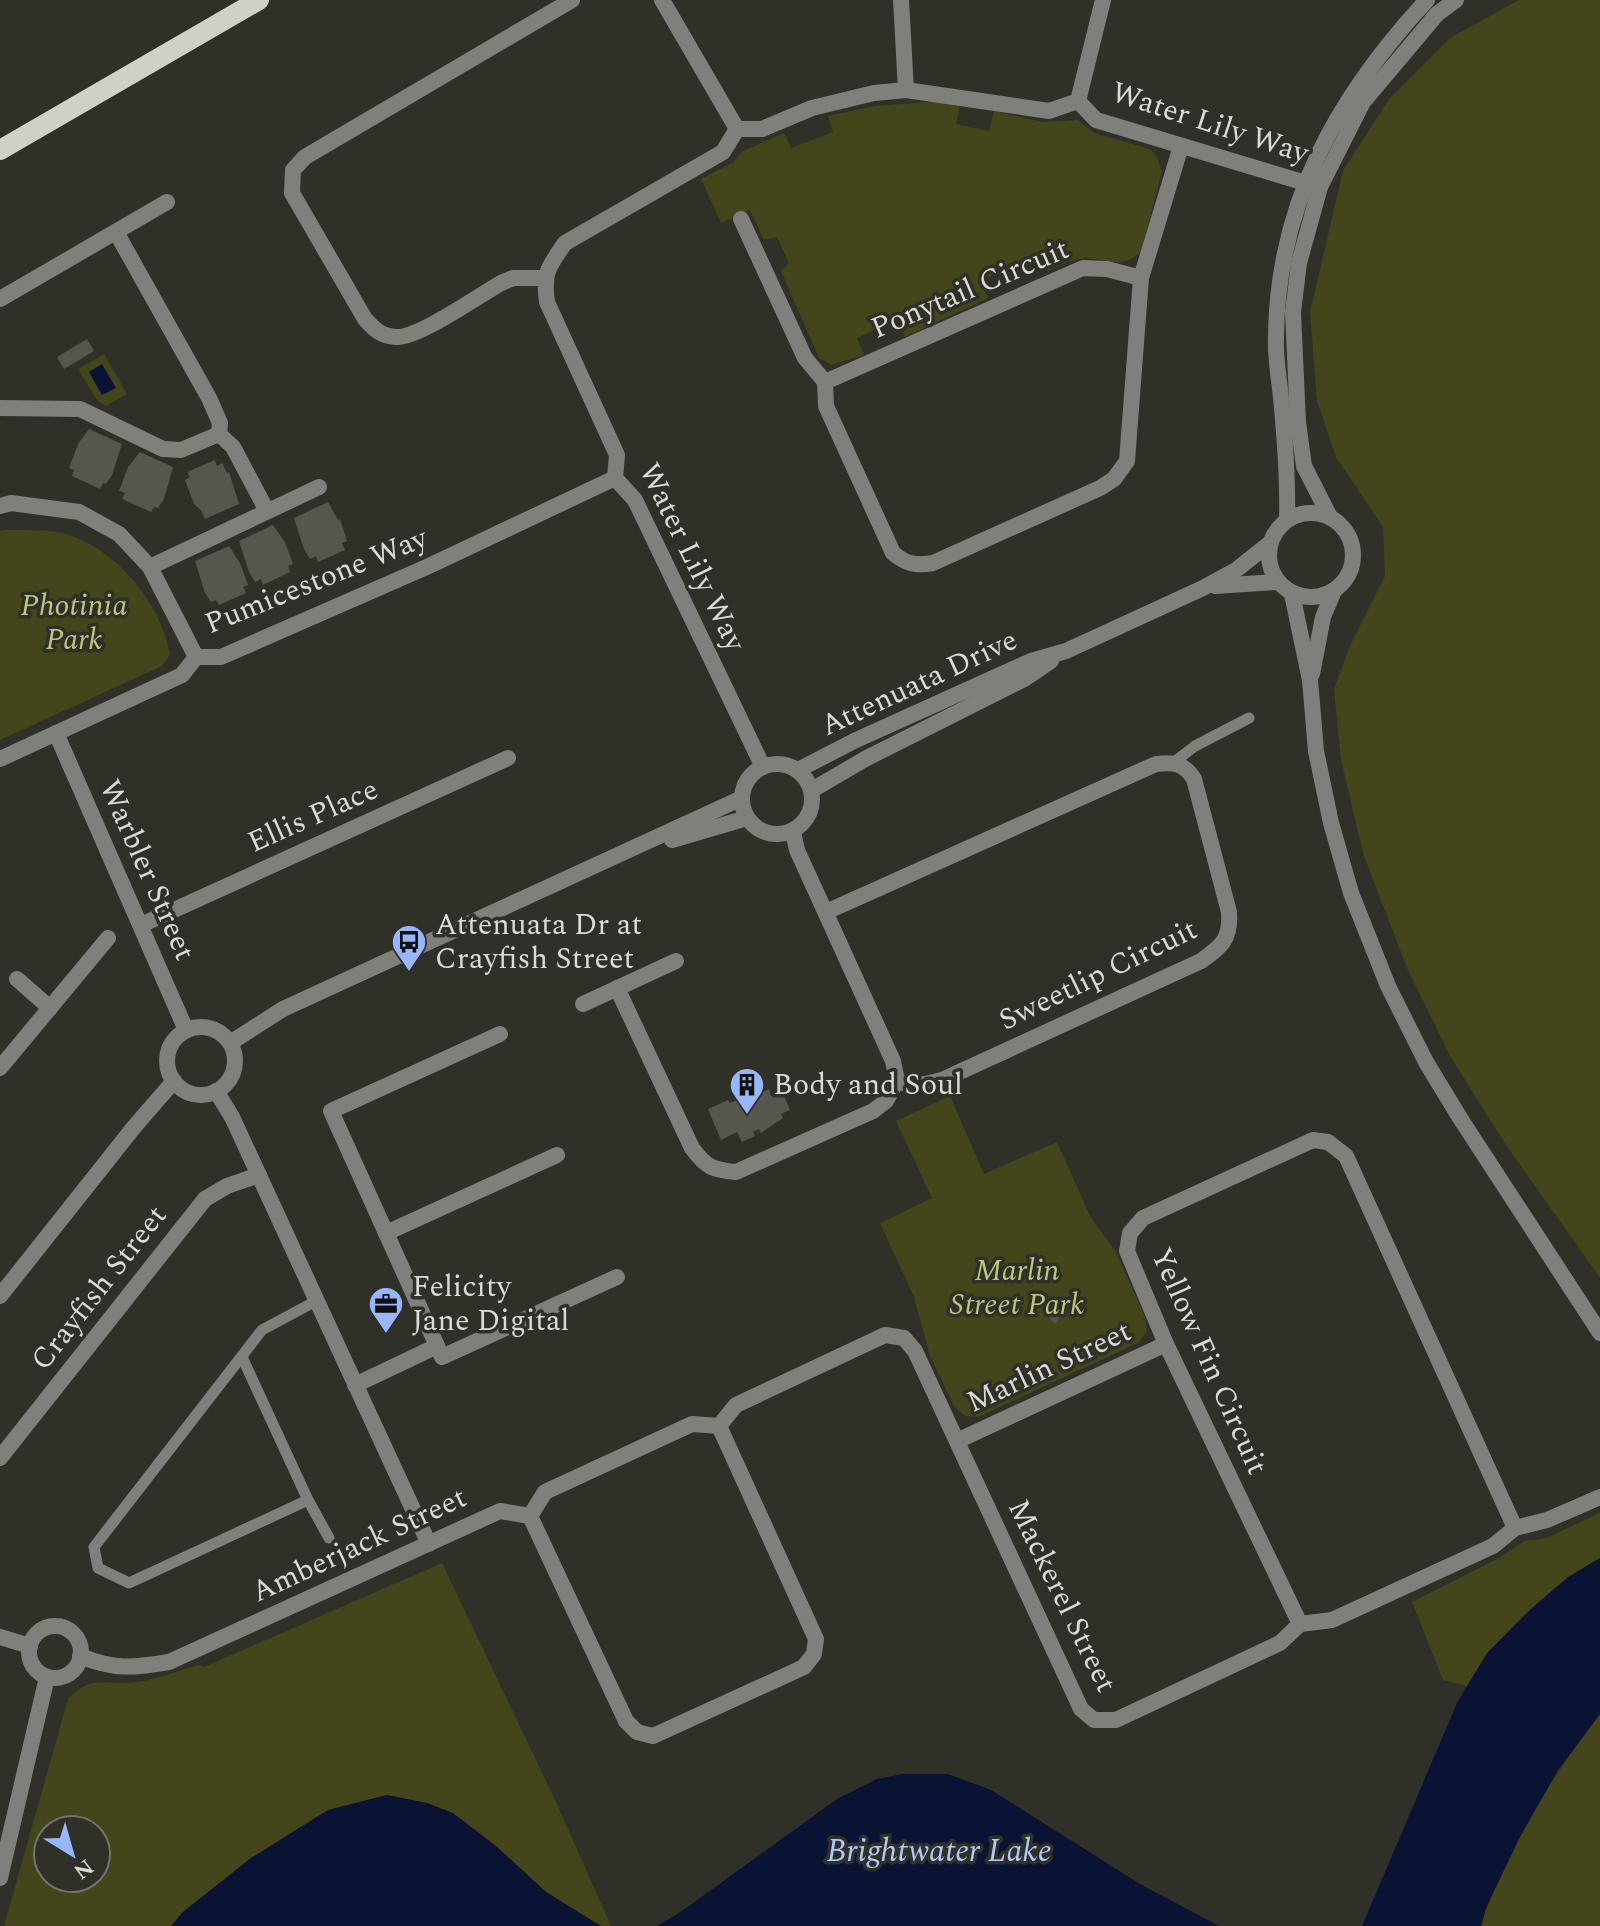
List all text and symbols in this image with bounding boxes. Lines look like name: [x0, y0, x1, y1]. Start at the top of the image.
street label: Water Lily Way: [1105, 69, 1316, 177]
street label: Ponytail Circuit: [864, 226, 1076, 352]
street label: Water Lily Way: [626, 455, 758, 661]
street label: Pumicestone Way: [198, 515, 436, 647]
park label: Photinia Park: [21, 583, 127, 663]
street label: Attenuata Drive: [813, 617, 1025, 749]
street label: Ellis Place: [240, 767, 386, 865]
street label: Warbler Street: [87, 772, 207, 968]
place label: Attenuata Dr at Crayfish Street: [435, 902, 642, 982]
street label: Sweetlip Circuit: [991, 907, 1205, 1043]
bus stop icon: Attenuata Dr at Crayfish Street: [390, 923, 428, 973]
place label: Body and Soul: [773, 1062, 963, 1108]
building icon: Body and Soul: [728, 1066, 766, 1116]
street label: Crayfish Street: [20, 1195, 178, 1381]
street label: Yellow Fin Circuit: [1138, 1240, 1280, 1482]
park label: Marlin Street Park: [950, 1248, 1084, 1328]
place label: Felicity Jane Digital: [412, 1264, 569, 1344]
office icon: Felicity Jane Digital: [367, 1285, 405, 1335]
street label: Marlin Street: [959, 1309, 1139, 1425]
street label: Amberjack Street: [244, 1475, 474, 1615]
street label: Mackerel Street: [995, 1492, 1129, 1700]
north arrow: [32, 1814, 112, 1894]
water label: Brightwater Lake: [826, 1827, 1052, 1876]
text: N: [66, 1850, 100, 1887]

